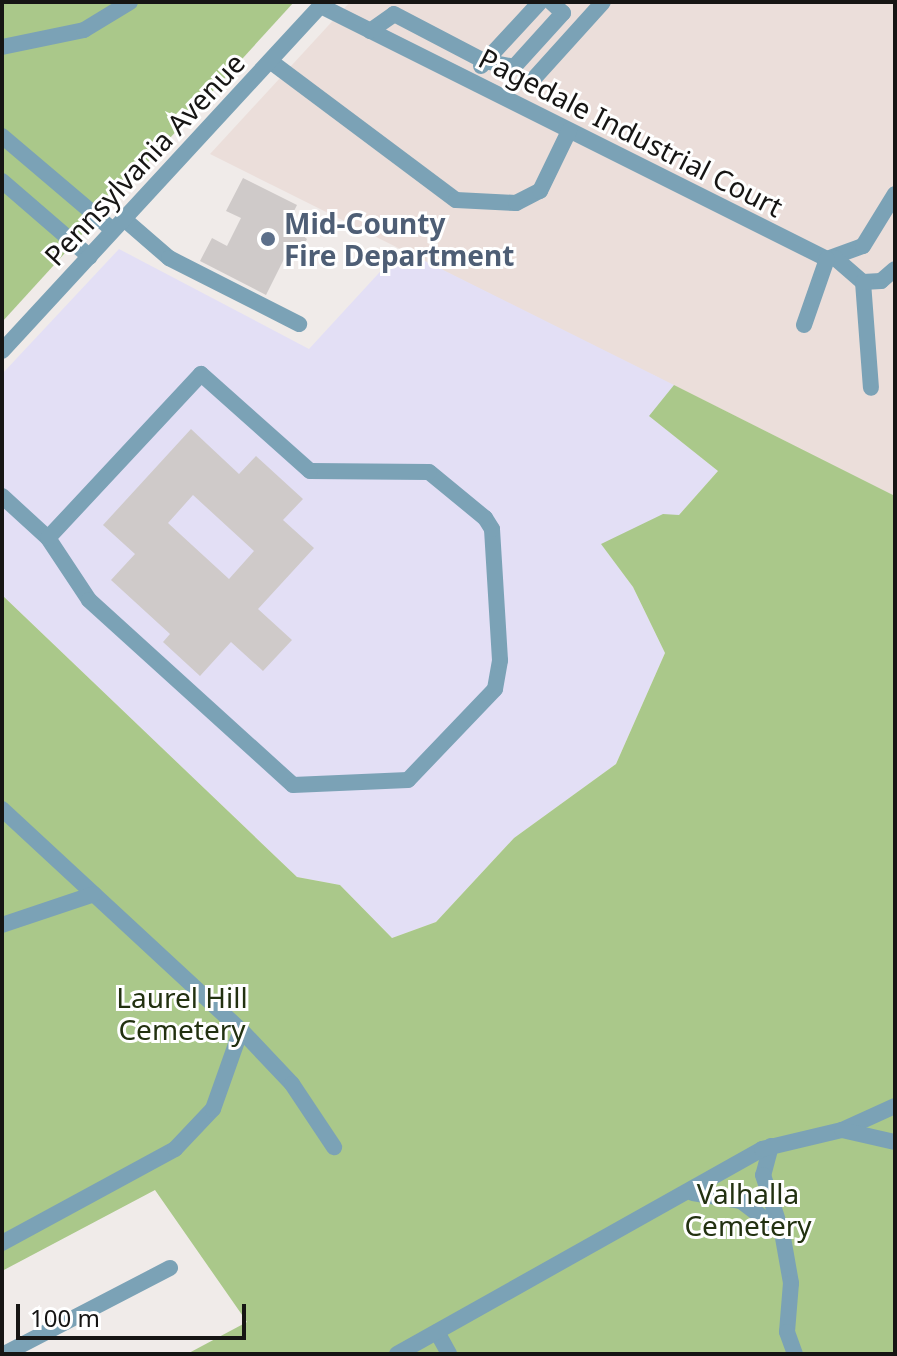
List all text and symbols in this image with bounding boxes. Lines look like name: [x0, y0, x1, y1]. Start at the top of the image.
street label: Pagedale Industrial Court: [474, 41, 788, 223]
street label: Pennsylvania Avenue: [37, 46, 251, 272]
place label: Mid-County Fire Department: [284, 206, 514, 272]
marker: Mid-County Fire Department: [259, 230, 277, 248]
park label: Laurel Hill Cemetery: [116, 980, 248, 1046]
park label: Valhalla Cemetery: [684, 1176, 812, 1242]
scale bar: [20, 1288, 250, 1338]
text: 100 m: [30, 1301, 100, 1334]

